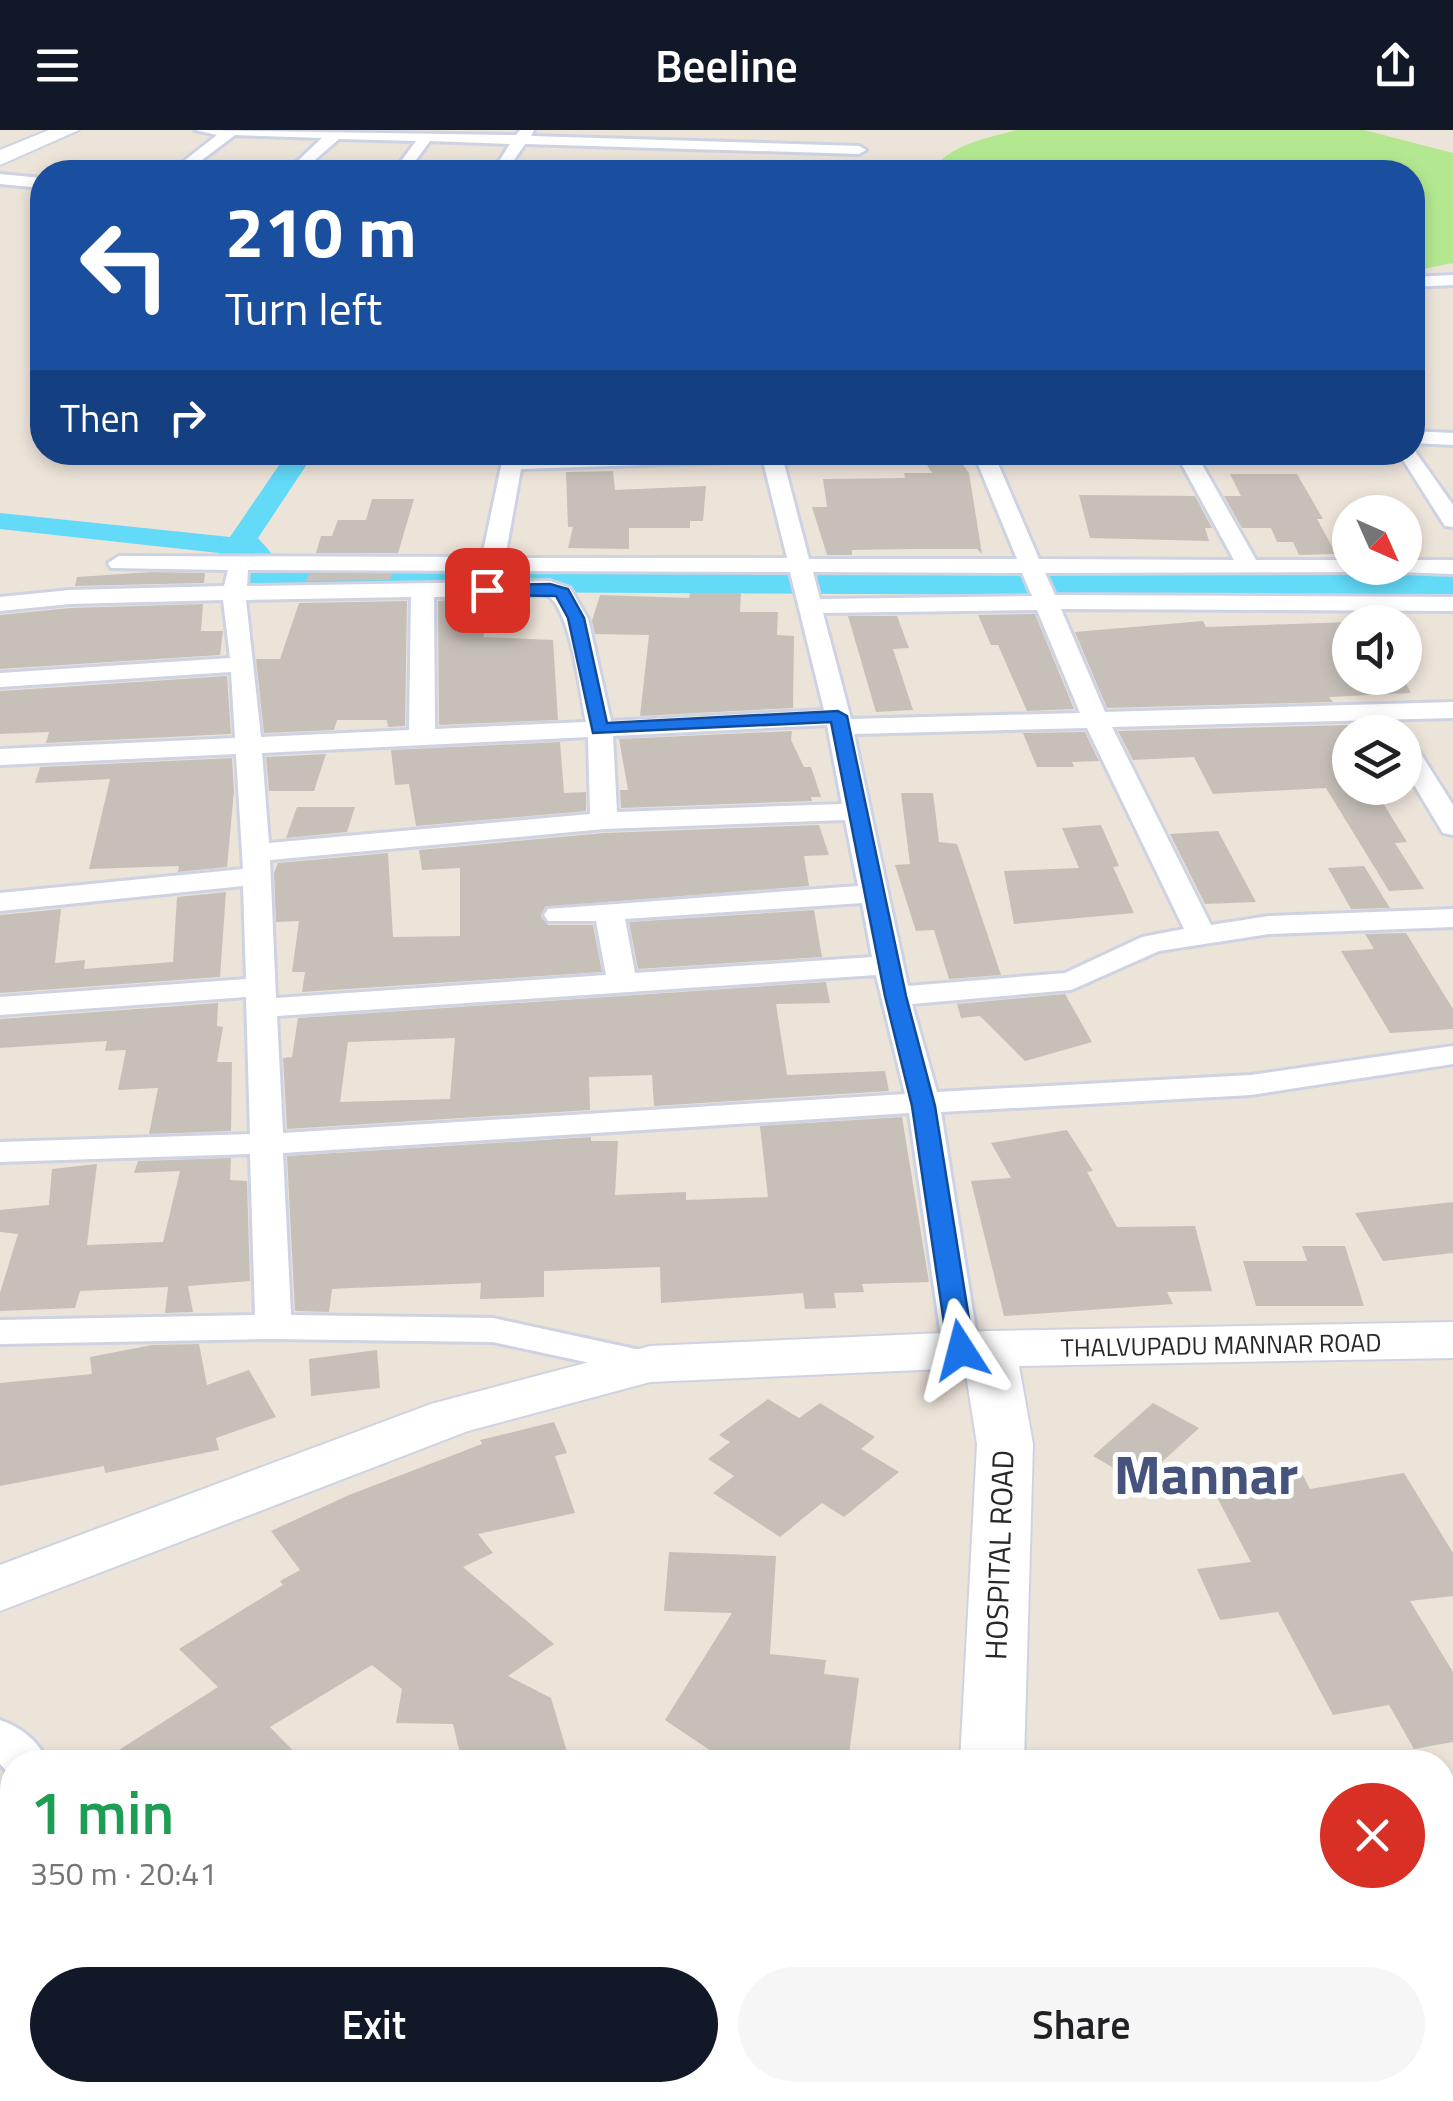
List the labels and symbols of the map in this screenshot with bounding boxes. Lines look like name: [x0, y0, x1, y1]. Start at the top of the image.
north arrow: [1332, 495, 1422, 585]
pin: [445, 548, 530, 633]
position arrow: [909, 1298, 1013, 1402]
street label: THALVUPADU MANNAR ROAD: [1060, 1323, 1382, 1367]
district label: Mannar: [1114, 1432, 1298, 1515]
street label: HOSPITAL ROAD: [972, 1449, 1026, 1661]

